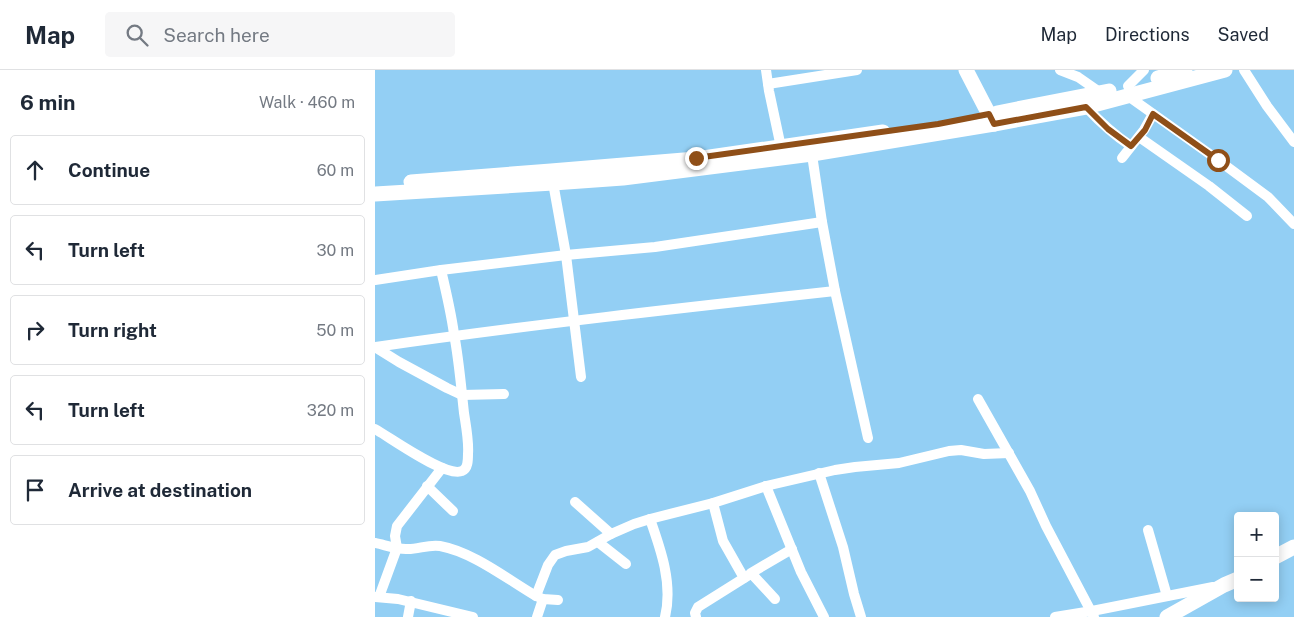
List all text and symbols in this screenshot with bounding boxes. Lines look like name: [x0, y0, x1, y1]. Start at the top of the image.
search box: [105, 12, 455, 57]
text: Map: [25, 21, 75, 49]
icon: search: [123, 21, 151, 49]
text: Search here: [163, 24, 270, 46]
text: Map: [1040, 24, 1077, 45]
text: Directions: [1105, 24, 1190, 45]
text: Saved: [1218, 24, 1269, 45]
text: 6 min: [20, 90, 76, 115]
text: Walk · 460 m: [259, 93, 355, 112]
route end: [685, 147, 708, 170]
route start: [1207, 149, 1230, 172]
icon: ahead: [21, 156, 49, 184]
text: Continue: [68, 159, 150, 181]
text: 60 m: [317, 161, 354, 180]
icon: left: [21, 236, 49, 264]
text: Turn left: [68, 239, 145, 261]
text: 30 m: [317, 241, 354, 260]
icon: right: [21, 316, 49, 344]
text: Turn right: [68, 319, 157, 341]
text: 50 m: [316, 321, 354, 340]
icon: left: [21, 396, 49, 424]
text: Turn left: [68, 399, 145, 421]
text: 320 m: [307, 401, 354, 420]
icon: arrive: [21, 476, 49, 504]
text: Arrive at destination: [68, 479, 252, 501]
map controls: [1234, 512, 1279, 602]
button: +: [1234, 512, 1279, 557]
button: −: [1234, 557, 1279, 602]

